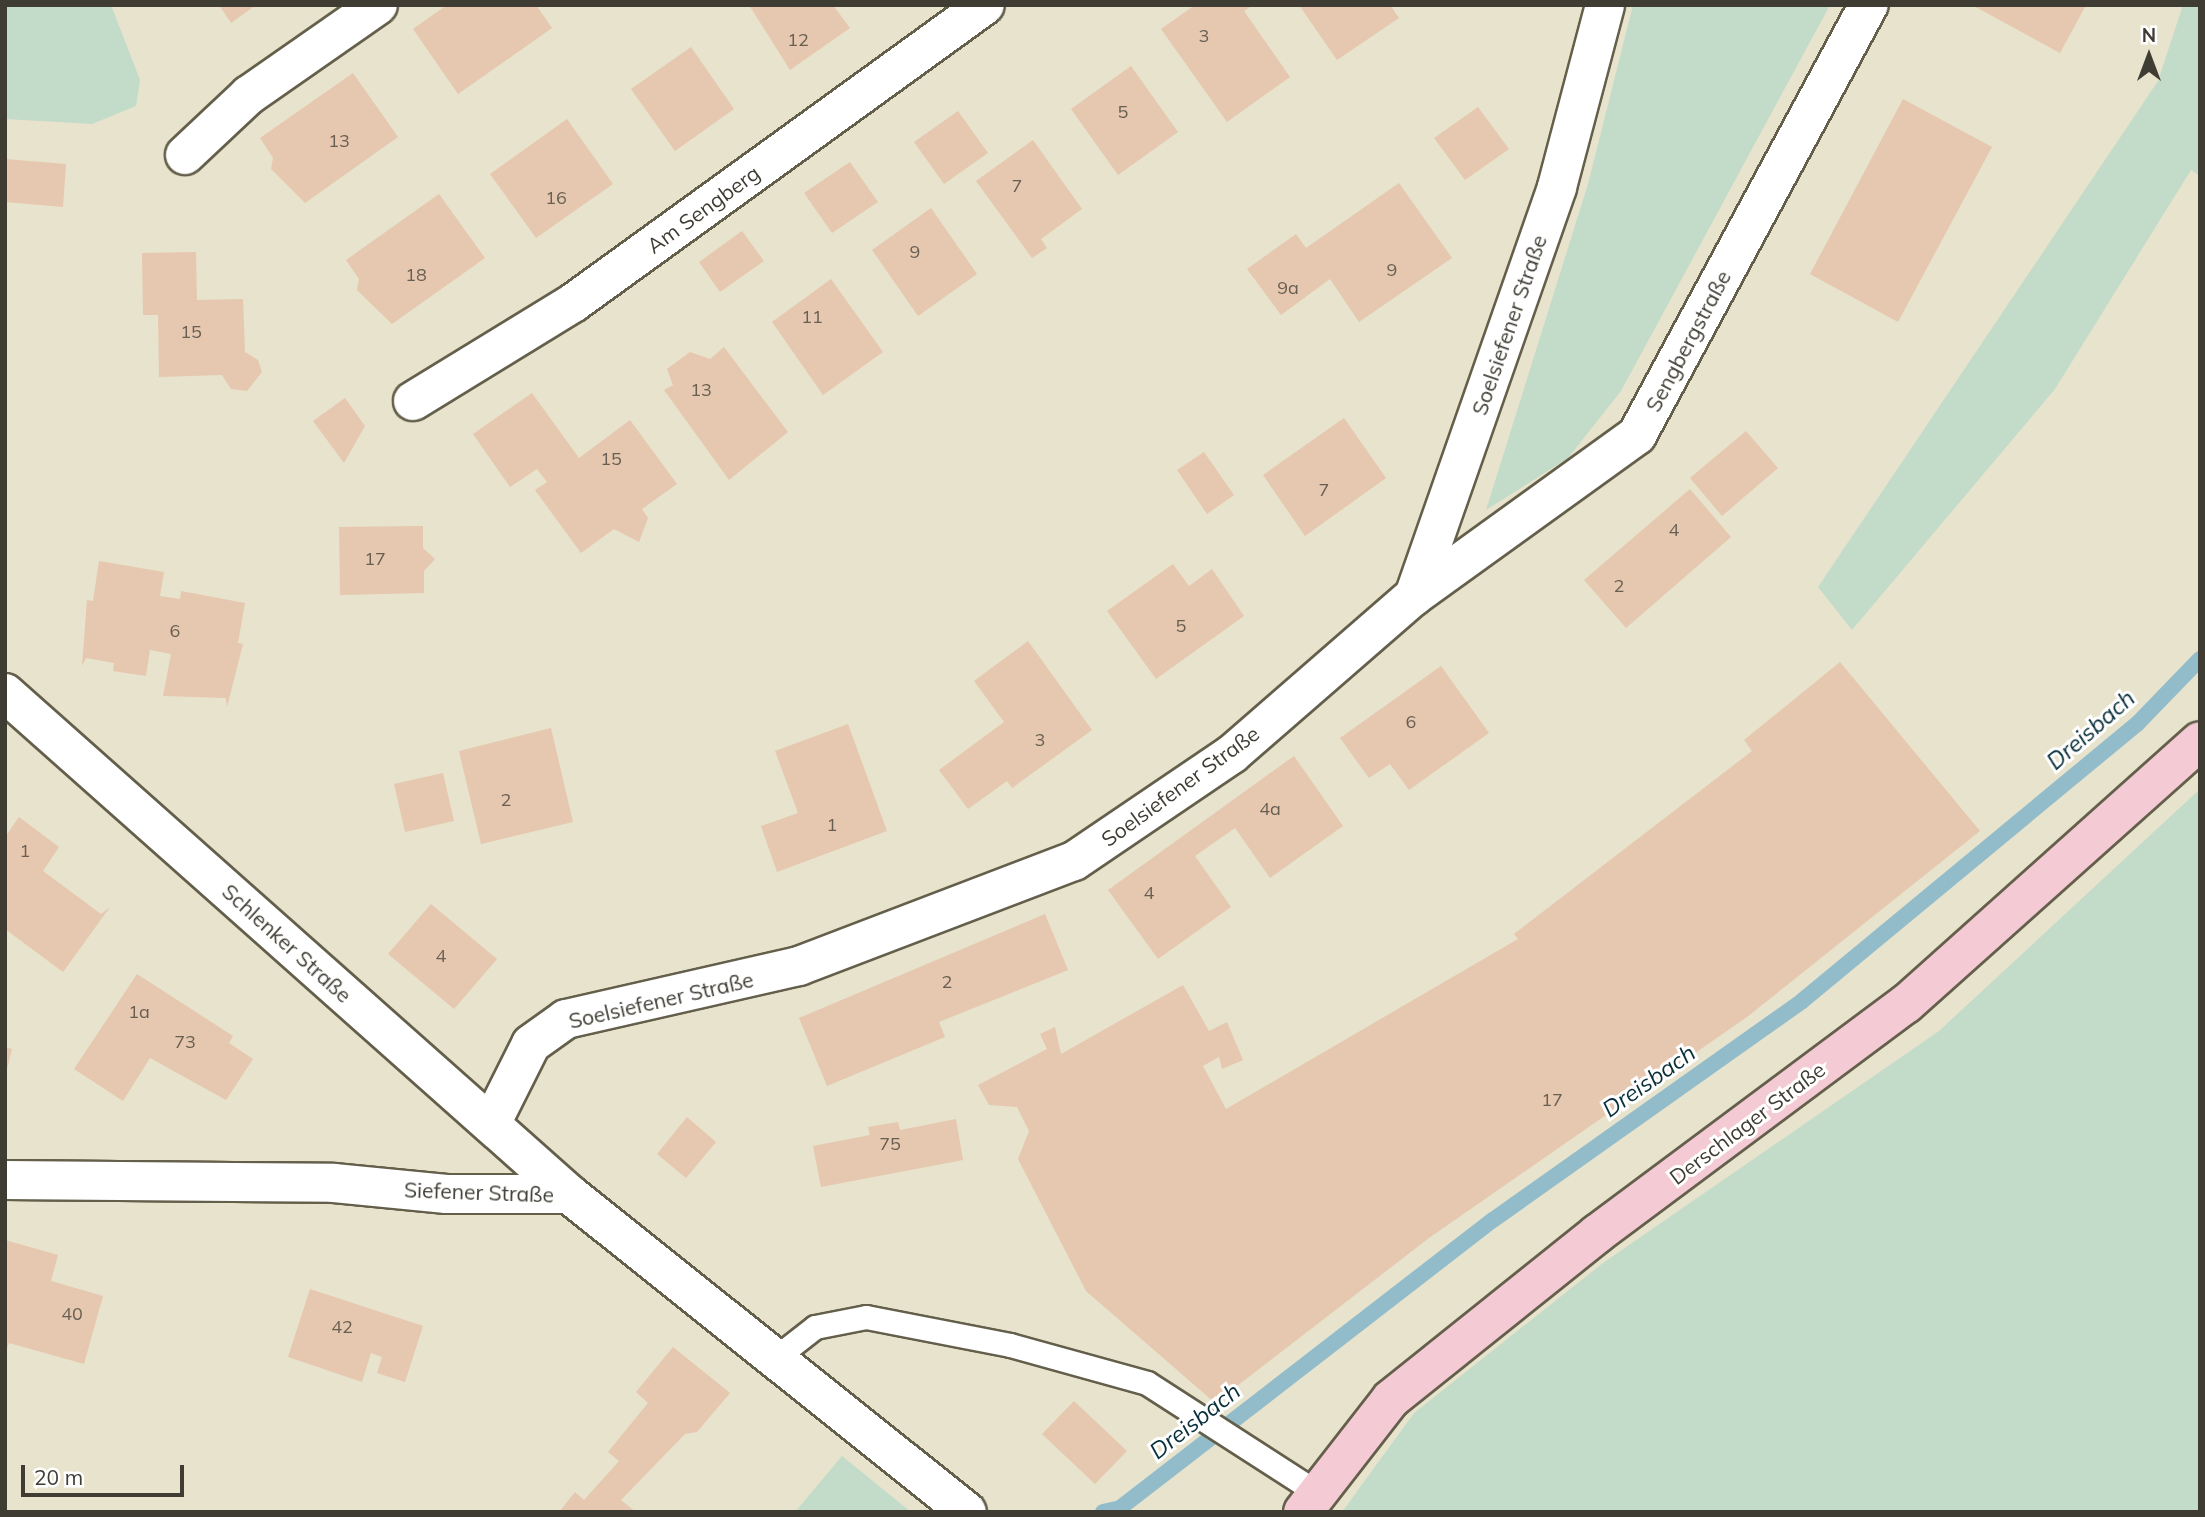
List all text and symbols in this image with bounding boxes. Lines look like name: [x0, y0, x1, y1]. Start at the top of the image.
north arrow: [2114, 21, 2184, 91]
text: N: [2142, 23, 2156, 47]
house number: 3: [1199, 25, 1209, 47]
house number: 12: [787, 29, 809, 51]
house number: 5: [1118, 101, 1128, 123]
house number: 13: [328, 130, 350, 152]
street label: Am Sengberg: [642, 160, 764, 258]
house number: 7: [1012, 175, 1022, 197]
house number: 16: [545, 187, 567, 209]
street label: Soelsiefener Straße: [1466, 232, 1552, 418]
house number: 9: [910, 241, 920, 263]
house number: 9: [1387, 259, 1397, 281]
house number: 18: [405, 264, 427, 286]
street label: Sengbergstraße: [1640, 266, 1736, 416]
house number: 9a: [1277, 277, 1299, 299]
house number: 11: [801, 306, 823, 328]
house number: 15: [180, 321, 202, 343]
house number: 13: [690, 379, 712, 401]
house number: 15: [600, 448, 622, 470]
house number: 7: [1319, 479, 1329, 501]
house number: 4: [1669, 519, 1679, 541]
house number: 17: [364, 548, 386, 570]
house number: 2: [1614, 575, 1624, 597]
house number: 5: [1176, 615, 1186, 637]
house number: 6: [170, 620, 180, 642]
water label: Dreisbach: [2041, 684, 2141, 776]
house number: 6: [1406, 711, 1416, 733]
street label: Soelsiefener Straße: [1096, 720, 1264, 852]
house number: 3: [1035, 729, 1045, 751]
house number: 2: [501, 789, 511, 811]
house number: 4a: [1259, 798, 1281, 820]
house number: 1: [827, 814, 837, 836]
house number: 1: [20, 840, 30, 862]
street label: Schlenker Straße: [217, 878, 357, 1008]
house number: 4: [1144, 882, 1154, 904]
house number: 4: [436, 945, 446, 967]
street label: Soelsiefener Straße: [566, 967, 756, 1033]
house number: 2: [942, 971, 952, 993]
house number: 1a: [128, 1001, 150, 1023]
house number: 73: [174, 1031, 196, 1053]
water label: Dreisbach: [1597, 1039, 1701, 1123]
street label: Derschlager Straße: [1664, 1056, 1830, 1190]
house number: 17: [1541, 1089, 1563, 1111]
house number: 75: [879, 1133, 901, 1155]
street label: Siefener Straße: [404, 1177, 554, 1207]
house number: 40: [61, 1303, 83, 1325]
house number: 42: [331, 1316, 353, 1338]
water label: Dreisbach: [1144, 1377, 1246, 1465]
scale bar: [24, 1450, 187, 1494]
text: 20 m: [34, 1464, 83, 1490]

